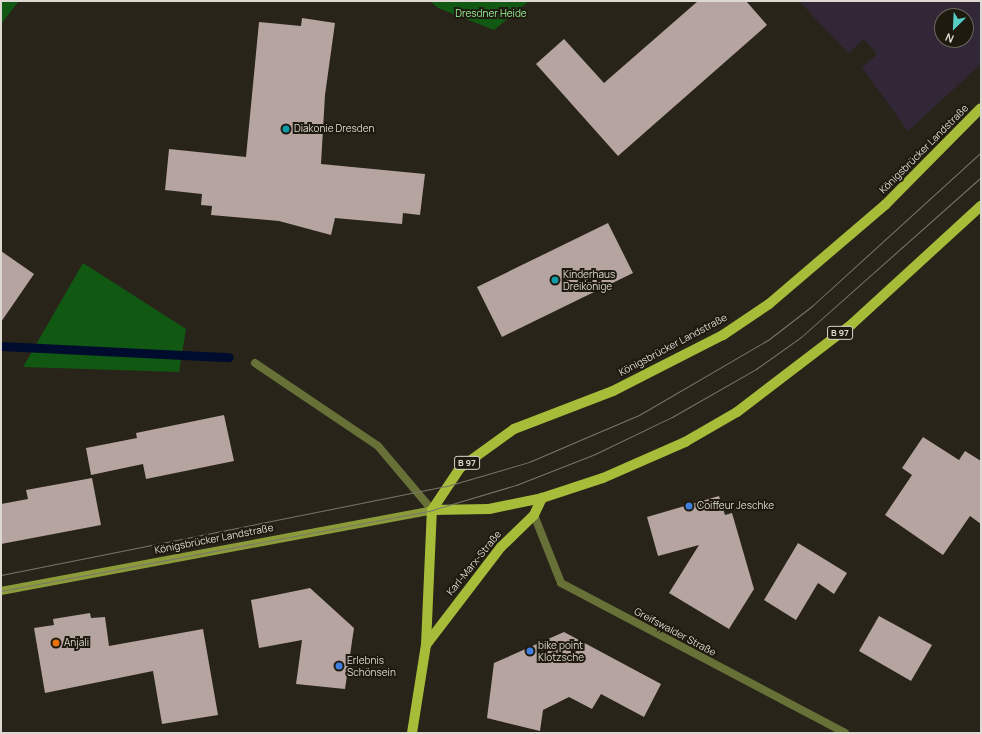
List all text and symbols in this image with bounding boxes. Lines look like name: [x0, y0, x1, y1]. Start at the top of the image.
park label: Dresdner Heide: [455, 8, 527, 20]
north arrow: [934, 8, 974, 48]
text: N: [943, 30, 956, 47]
street label: Königsbrücker Landstraße: [877, 102, 971, 196]
place label: Diakonie Dresden: [294, 123, 374, 135]
marker: Diakonie Dresden: [281, 124, 291, 134]
place label: Kinderhaus Dreikönige: [563, 268, 615, 292]
marker: Kinderhaus Dreikönige: [550, 275, 560, 285]
street label: Königsbrücker Landstraße: [617, 311, 729, 379]
road number: B 97: [827, 326, 853, 340]
road number: B 97: [454, 456, 480, 470]
place label: Coiffeur Jeschke: [697, 500, 774, 512]
marker: Coiffeur Jeschke: [684, 501, 694, 511]
street label: Königsbrücker Landstraße: [154, 522, 274, 556]
street label: Karl-Marx-Straße: [444, 528, 504, 598]
street label: Greifswalder Straße: [632, 605, 718, 659]
place label: Anjali: [64, 637, 89, 649]
marker: Anjali: [51, 638, 61, 648]
place label: bike point Klotzsche: [538, 639, 584, 662]
marker: bike point Klotzsche: [525, 646, 535, 656]
place label: Erlebnis Schönsein: [347, 654, 396, 678]
marker: Erlebnis Schönsein: [334, 661, 344, 671]

